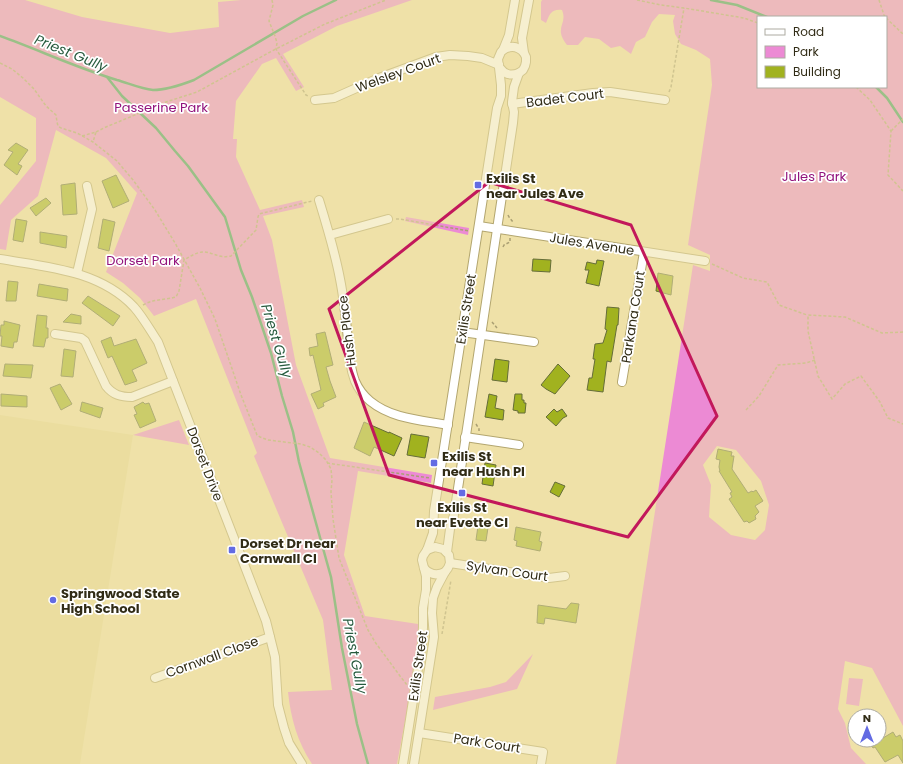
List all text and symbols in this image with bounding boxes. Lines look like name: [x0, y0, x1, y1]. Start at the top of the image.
legend: [757, 16, 887, 88]
text: Road: [793, 23, 824, 40]
water label: Priest Gully: [32, 29, 111, 77]
text: Park: [793, 43, 820, 60]
street label: Welsley Court: [353, 49, 443, 97]
text: Building: [793, 63, 841, 80]
street label: Badet Court: [525, 84, 605, 112]
park label: Passerine Park: [114, 98, 208, 117]
park label: Jules Park: [782, 167, 847, 186]
place label: Exilis St near Jules Ave: [486, 169, 584, 203]
marker: Exilis St near Jules Ave: [473, 180, 483, 190]
street label: Jules Avenue: [548, 228, 636, 260]
park label: Dorset Park: [106, 251, 180, 270]
street label: Parkana Court: [616, 269, 650, 365]
street label: Exilis Street: [451, 272, 481, 345]
street label: Hush Place: [333, 294, 361, 368]
water label: Priest Gully: [256, 301, 298, 382]
street label: Dorset Drive: [182, 424, 228, 504]
place label: Exilis St near Hush Pl: [442, 447, 525, 481]
marker: Exilis St near Hush Pl: [429, 458, 439, 468]
marker: Exilis St near Evette Cl: [457, 488, 467, 498]
place label: Exilis St near Evette Cl: [416, 498, 508, 532]
place label: Dorset Dr near Cornwall Cl: [240, 534, 336, 568]
marker: Dorset Dr near Cornwall Cl: [227, 545, 237, 555]
street label: Sylvan Court: [465, 556, 549, 586]
place label: Springwood State High School: [61, 584, 180, 618]
marker: Springwood State High School: [48, 595, 58, 605]
water label: Priest Gully: [338, 616, 372, 697]
street label: Exilis Street: [404, 629, 432, 702]
street label: Cornwall Close: [163, 631, 261, 683]
north arrow: [847, 708, 887, 748]
text: N: [863, 710, 871, 726]
street label: Park Court: [452, 728, 522, 758]

